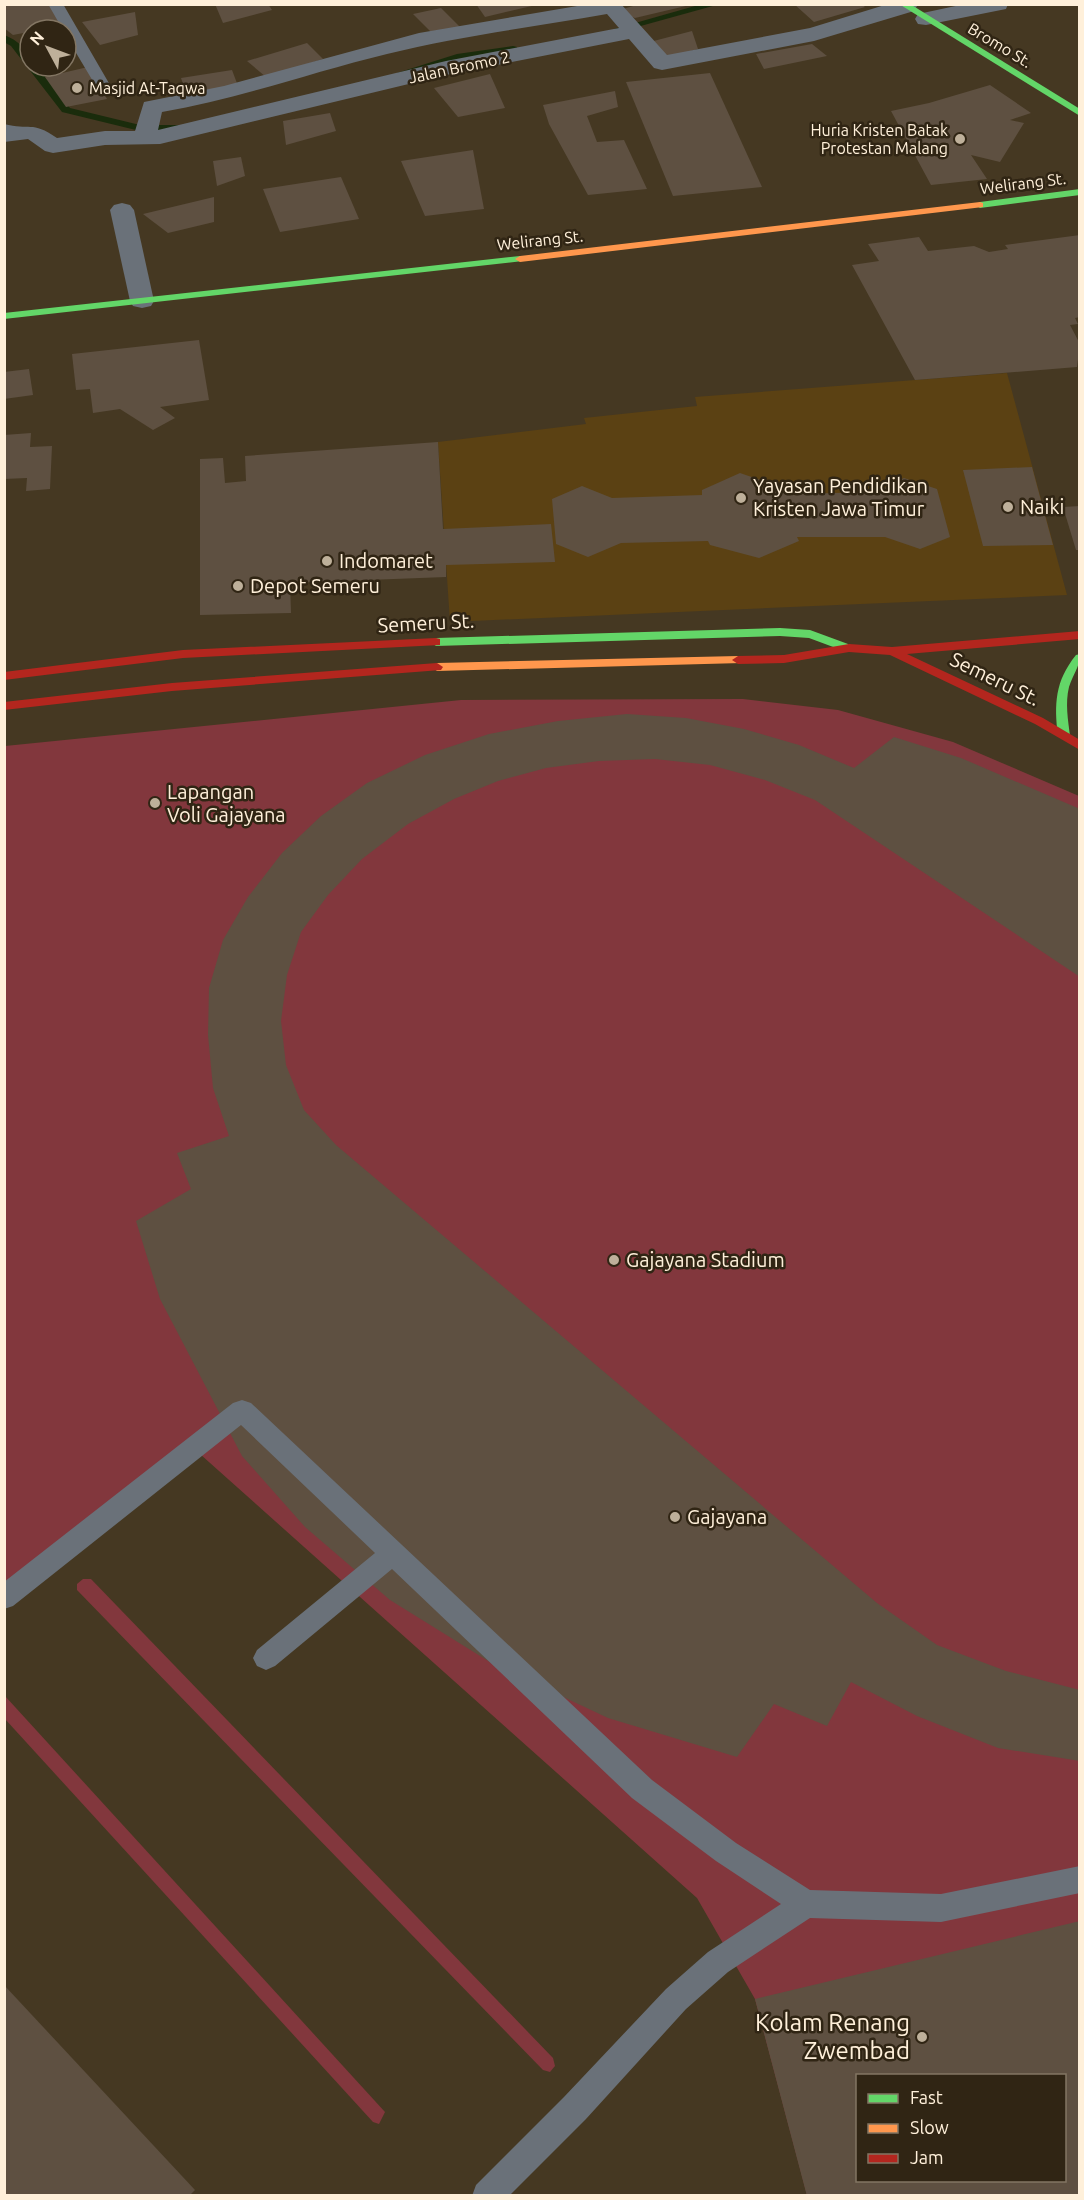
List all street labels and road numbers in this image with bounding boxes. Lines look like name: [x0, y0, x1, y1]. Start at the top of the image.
street label: Bromo St.: [965, 19, 1035, 71]
street label: Jalan Bromo 2: [407, 48, 511, 86]
street label: Welirang St.: [979, 169, 1067, 197]
street label: Welirang St.: [496, 227, 584, 253]
street label: Semeru St.: [377, 608, 475, 637]
street label: Semeru St.: [947, 647, 1044, 710]

